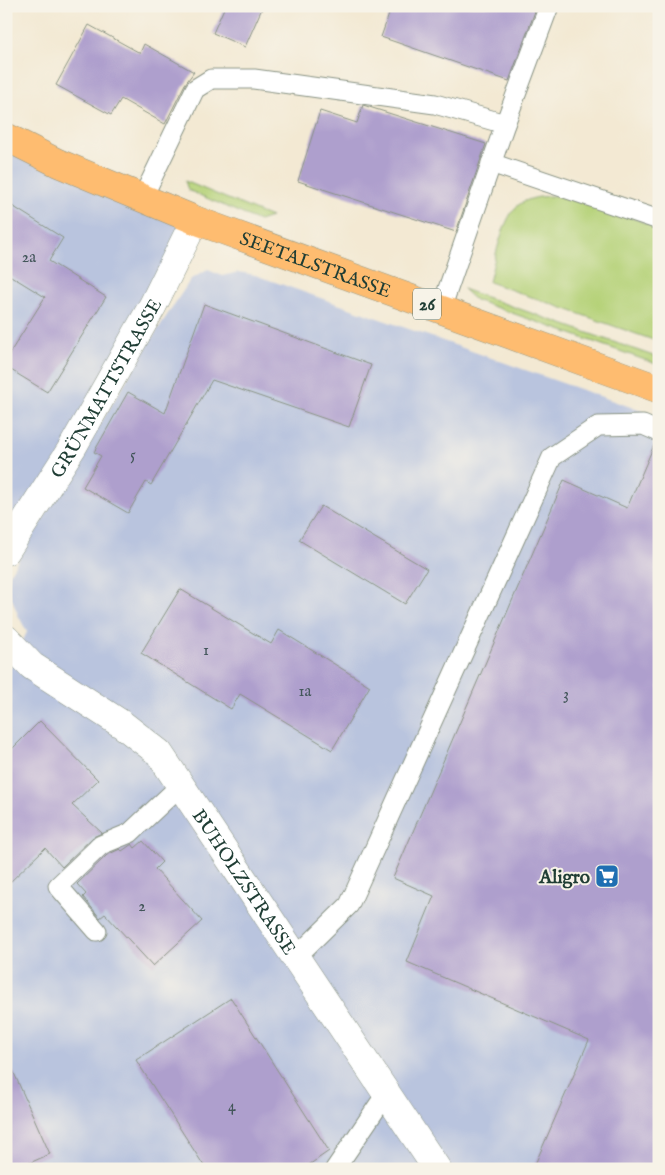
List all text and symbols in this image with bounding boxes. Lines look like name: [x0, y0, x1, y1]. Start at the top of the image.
street label: SEETALSTRASSE: [236, 227, 394, 304]
house number: 2a: [22, 248, 36, 268]
road number: 26: [413, 288, 441, 320]
street label: GRÜNMATTSTRASSE: [46, 295, 168, 483]
house number: 5: [130, 446, 136, 466]
house number: 1: [203, 641, 209, 661]
house number: 1a: [299, 682, 312, 702]
house number: 3: [563, 685, 569, 705]
street label: BUHOLZSTRASSE: [186, 805, 300, 960]
supermarket icon: Aligro: [594, 863, 620, 889]
place label: Aligro: [538, 866, 590, 890]
house number: 2: [138, 897, 146, 917]
house number: 4: [228, 1097, 236, 1117]

